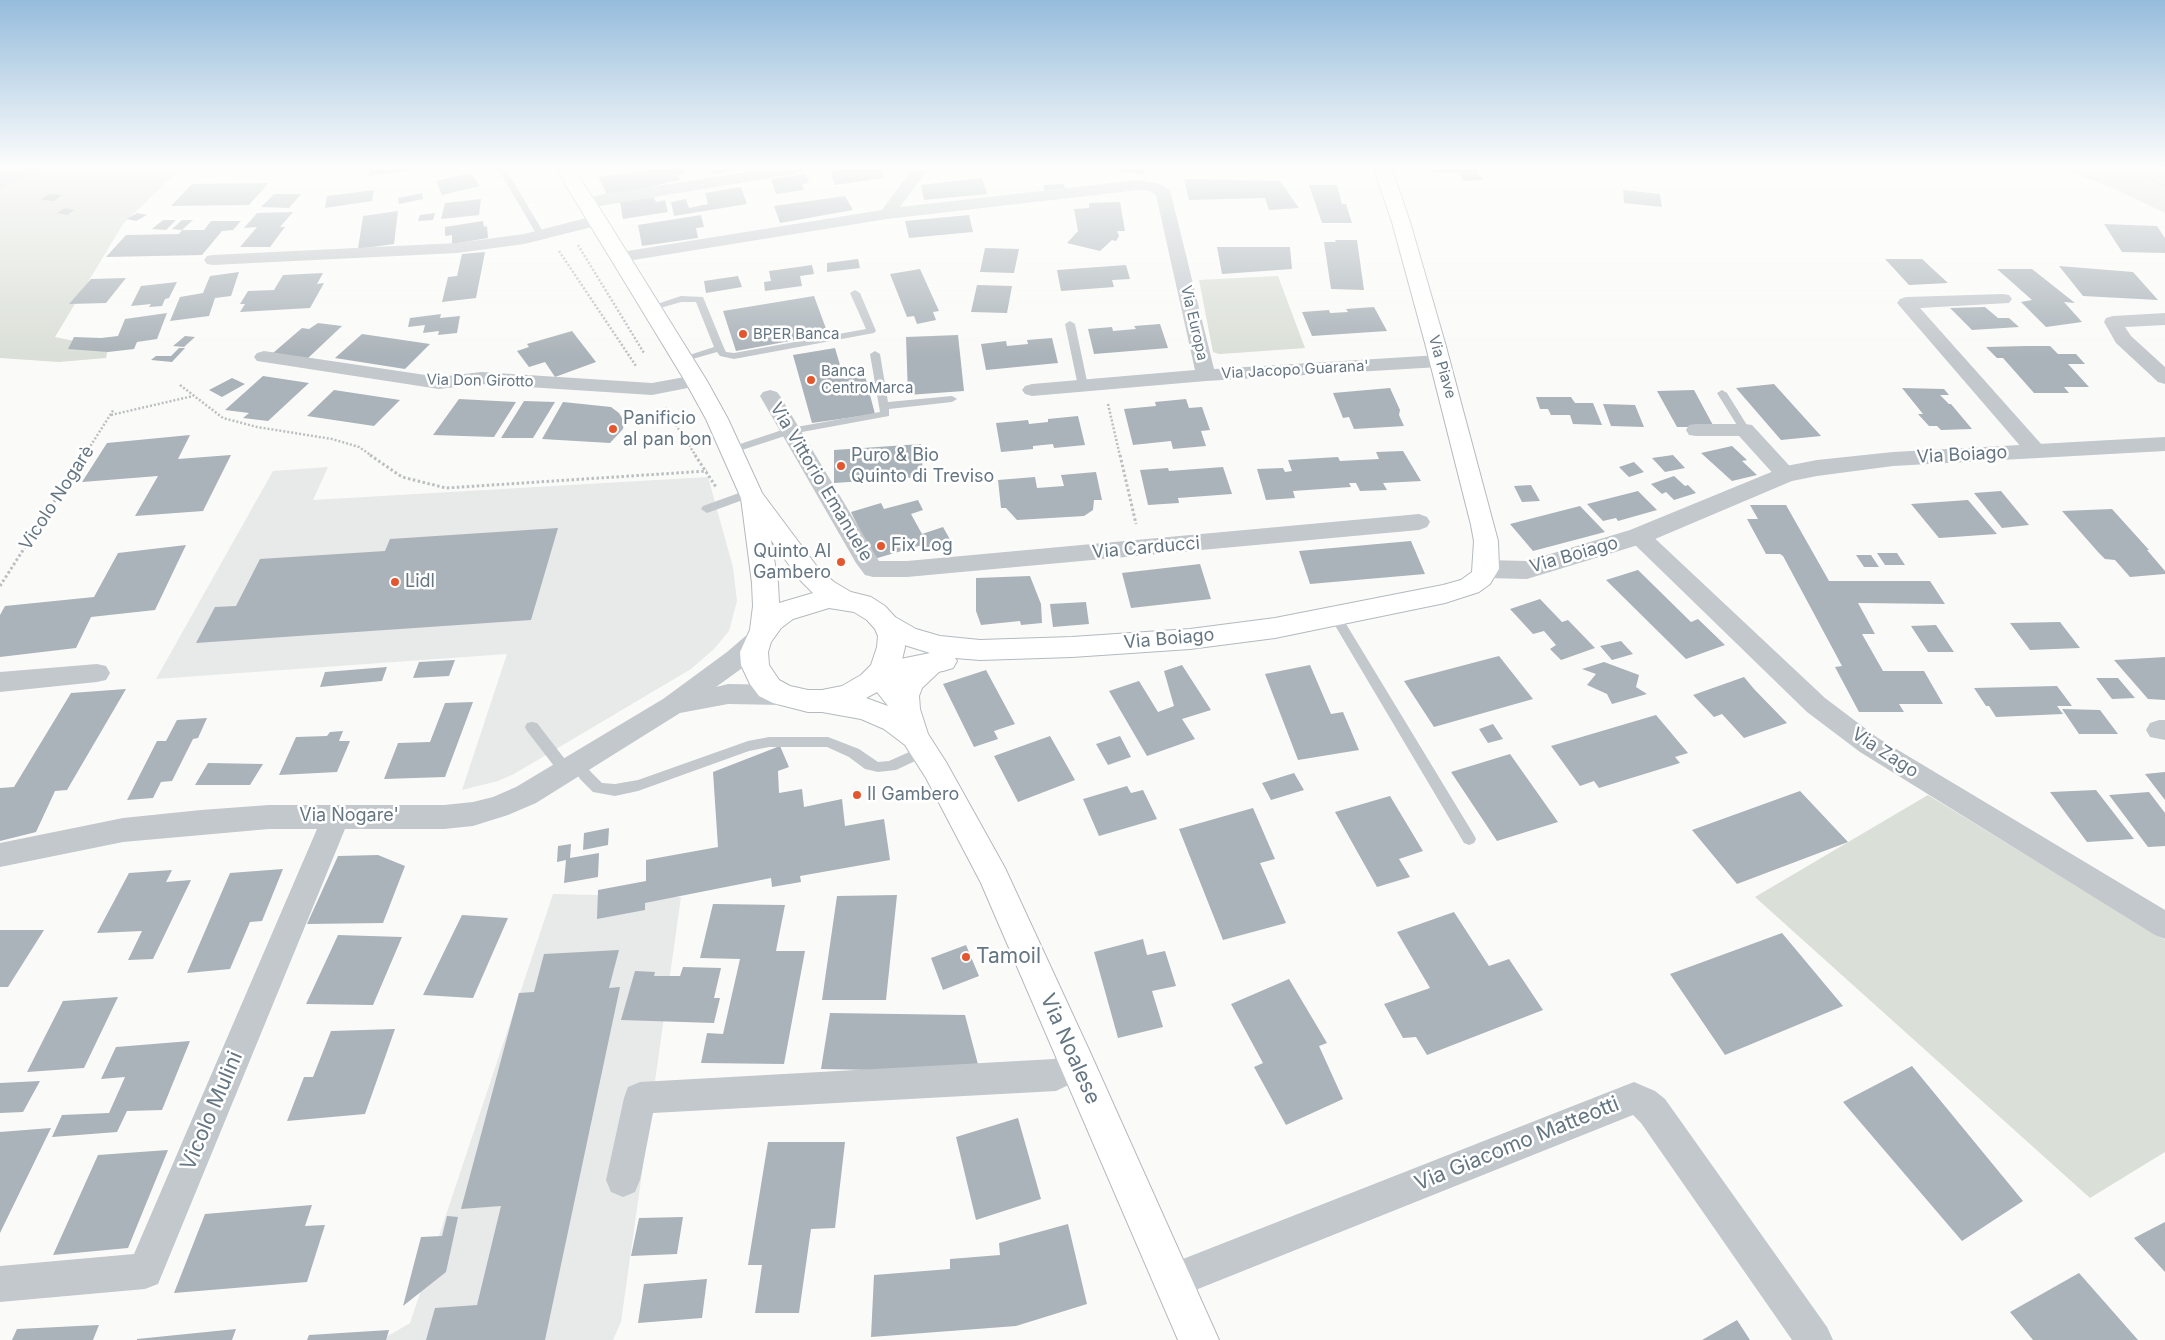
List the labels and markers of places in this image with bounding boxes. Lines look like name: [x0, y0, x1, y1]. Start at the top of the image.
place label: BPER Banca: [753, 325, 840, 343]
marker: BPER Banca: [737, 328, 749, 340]
place label: Banca CentroMarca: [821, 362, 913, 397]
marker: Banca CentroMarca: [805, 374, 817, 386]
place label: Panificio al pan bon: [623, 408, 712, 450]
marker: Panificio al pan bon: [607, 423, 619, 435]
place label: Puro & Bio Quinto di Treviso: [851, 445, 994, 488]
marker: Puro & Bio Quinto di Treviso: [835, 460, 847, 472]
place label: Fix Log: [891, 535, 953, 557]
marker: Fix Log: [875, 540, 887, 552]
place label: Quinto Al Gambero: [753, 541, 831, 584]
marker: Quinto Al Gambero: [835, 556, 847, 568]
place label: Lidl: [405, 571, 435, 593]
marker: Lidl: [389, 576, 401, 588]
place label: Il Gambero: [867, 784, 959, 806]
marker: Il Gambero: [851, 789, 863, 801]
place label: Tamoil: [976, 944, 1041, 970]
marker: Tamoil: [960, 951, 972, 963]

